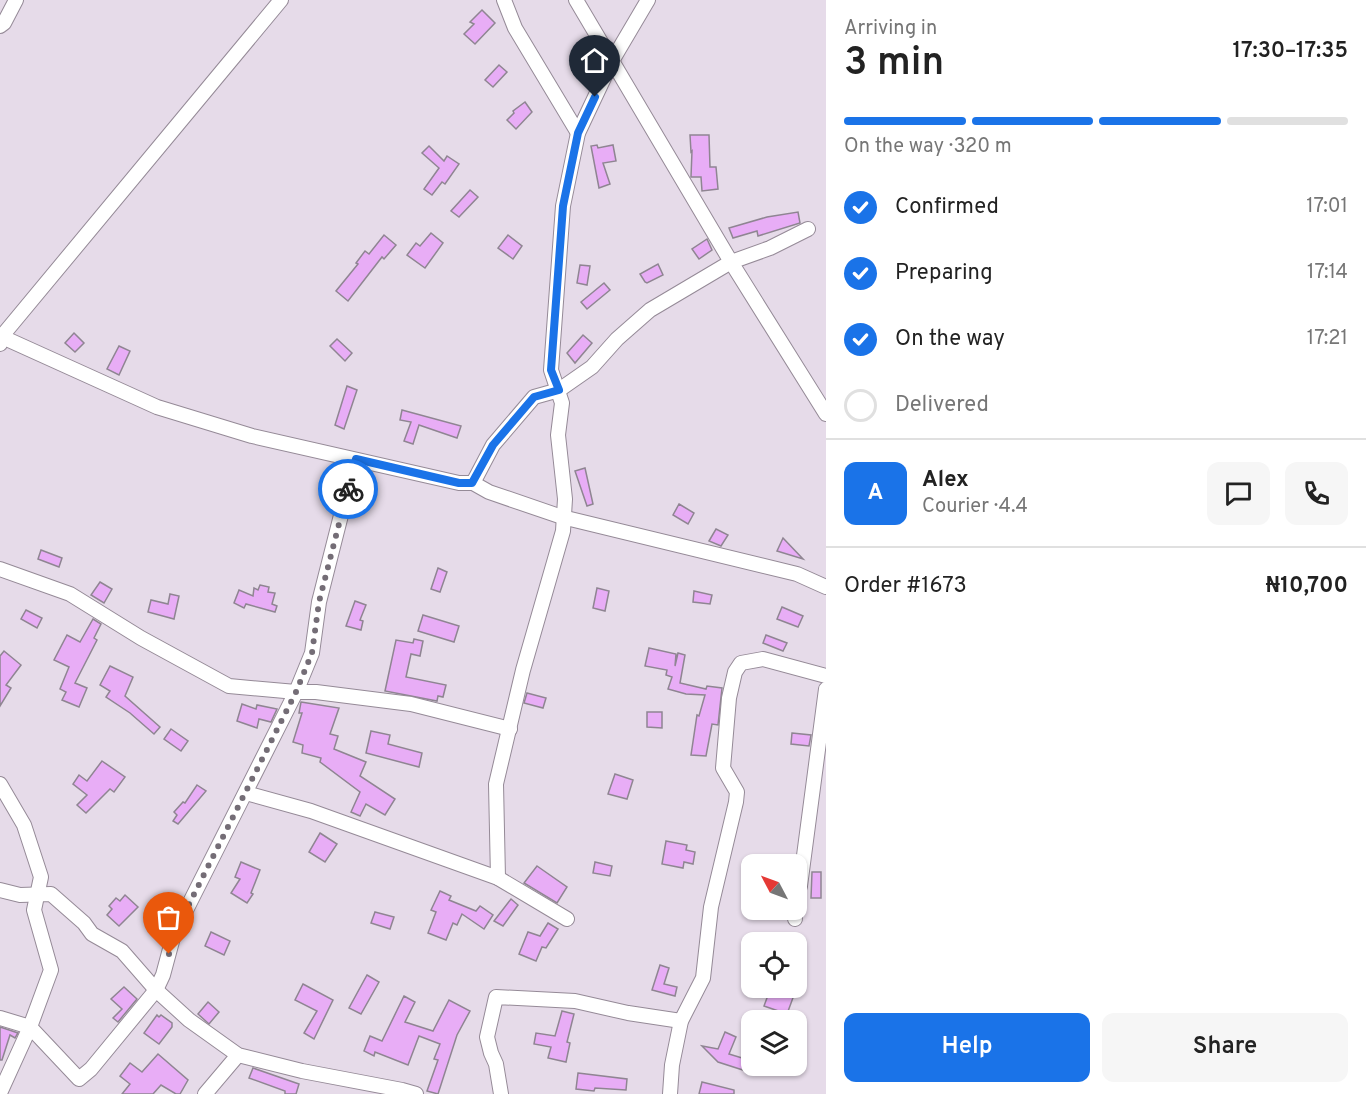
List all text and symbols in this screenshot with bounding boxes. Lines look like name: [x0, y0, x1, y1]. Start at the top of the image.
text: Arriving in: [844, 16, 937, 42]
pin: [569, 35, 620, 97]
text: 17:30–17:35: [1233, 38, 1348, 65]
text: 3 min: [844, 40, 944, 89]
icon: home: [578, 44, 611, 77]
text: On the way · 320 m: [844, 134, 1012, 160]
icon: check: [844, 191, 877, 224]
text: Confirmed: [895, 194, 999, 221]
text: 17:01: [1306, 194, 1348, 220]
icon: check: [844, 257, 877, 290]
text: Preparing: [895, 260, 993, 287]
text: 17:14: [1307, 260, 1348, 286]
icon: check: [844, 323, 877, 356]
text: On the way: [895, 326, 1005, 353]
text: 17:21: [1307, 326, 1348, 352]
text: Delivered: [895, 392, 989, 419]
courier: [318, 459, 378, 519]
button: chat: [1207, 462, 1270, 525]
button: phone: [1285, 462, 1348, 525]
text: Alex: [922, 467, 969, 494]
icon: bike: [332, 473, 365, 506]
text: A: [868, 480, 883, 507]
text: Courier · 4.4: [922, 494, 1028, 520]
text: Order #1673: [844, 573, 967, 600]
text: ₦10,700: [1266, 573, 1348, 600]
north arrow: [741, 854, 807, 920]
map controls: [741, 854, 807, 1076]
pin: [143, 892, 194, 954]
icon: bag: [152, 901, 185, 934]
button: locate: [741, 932, 807, 998]
button: layers: [741, 1010, 807, 1076]
button: Help: [844, 1013, 1090, 1082]
button: Share: [1102, 1013, 1348, 1082]

